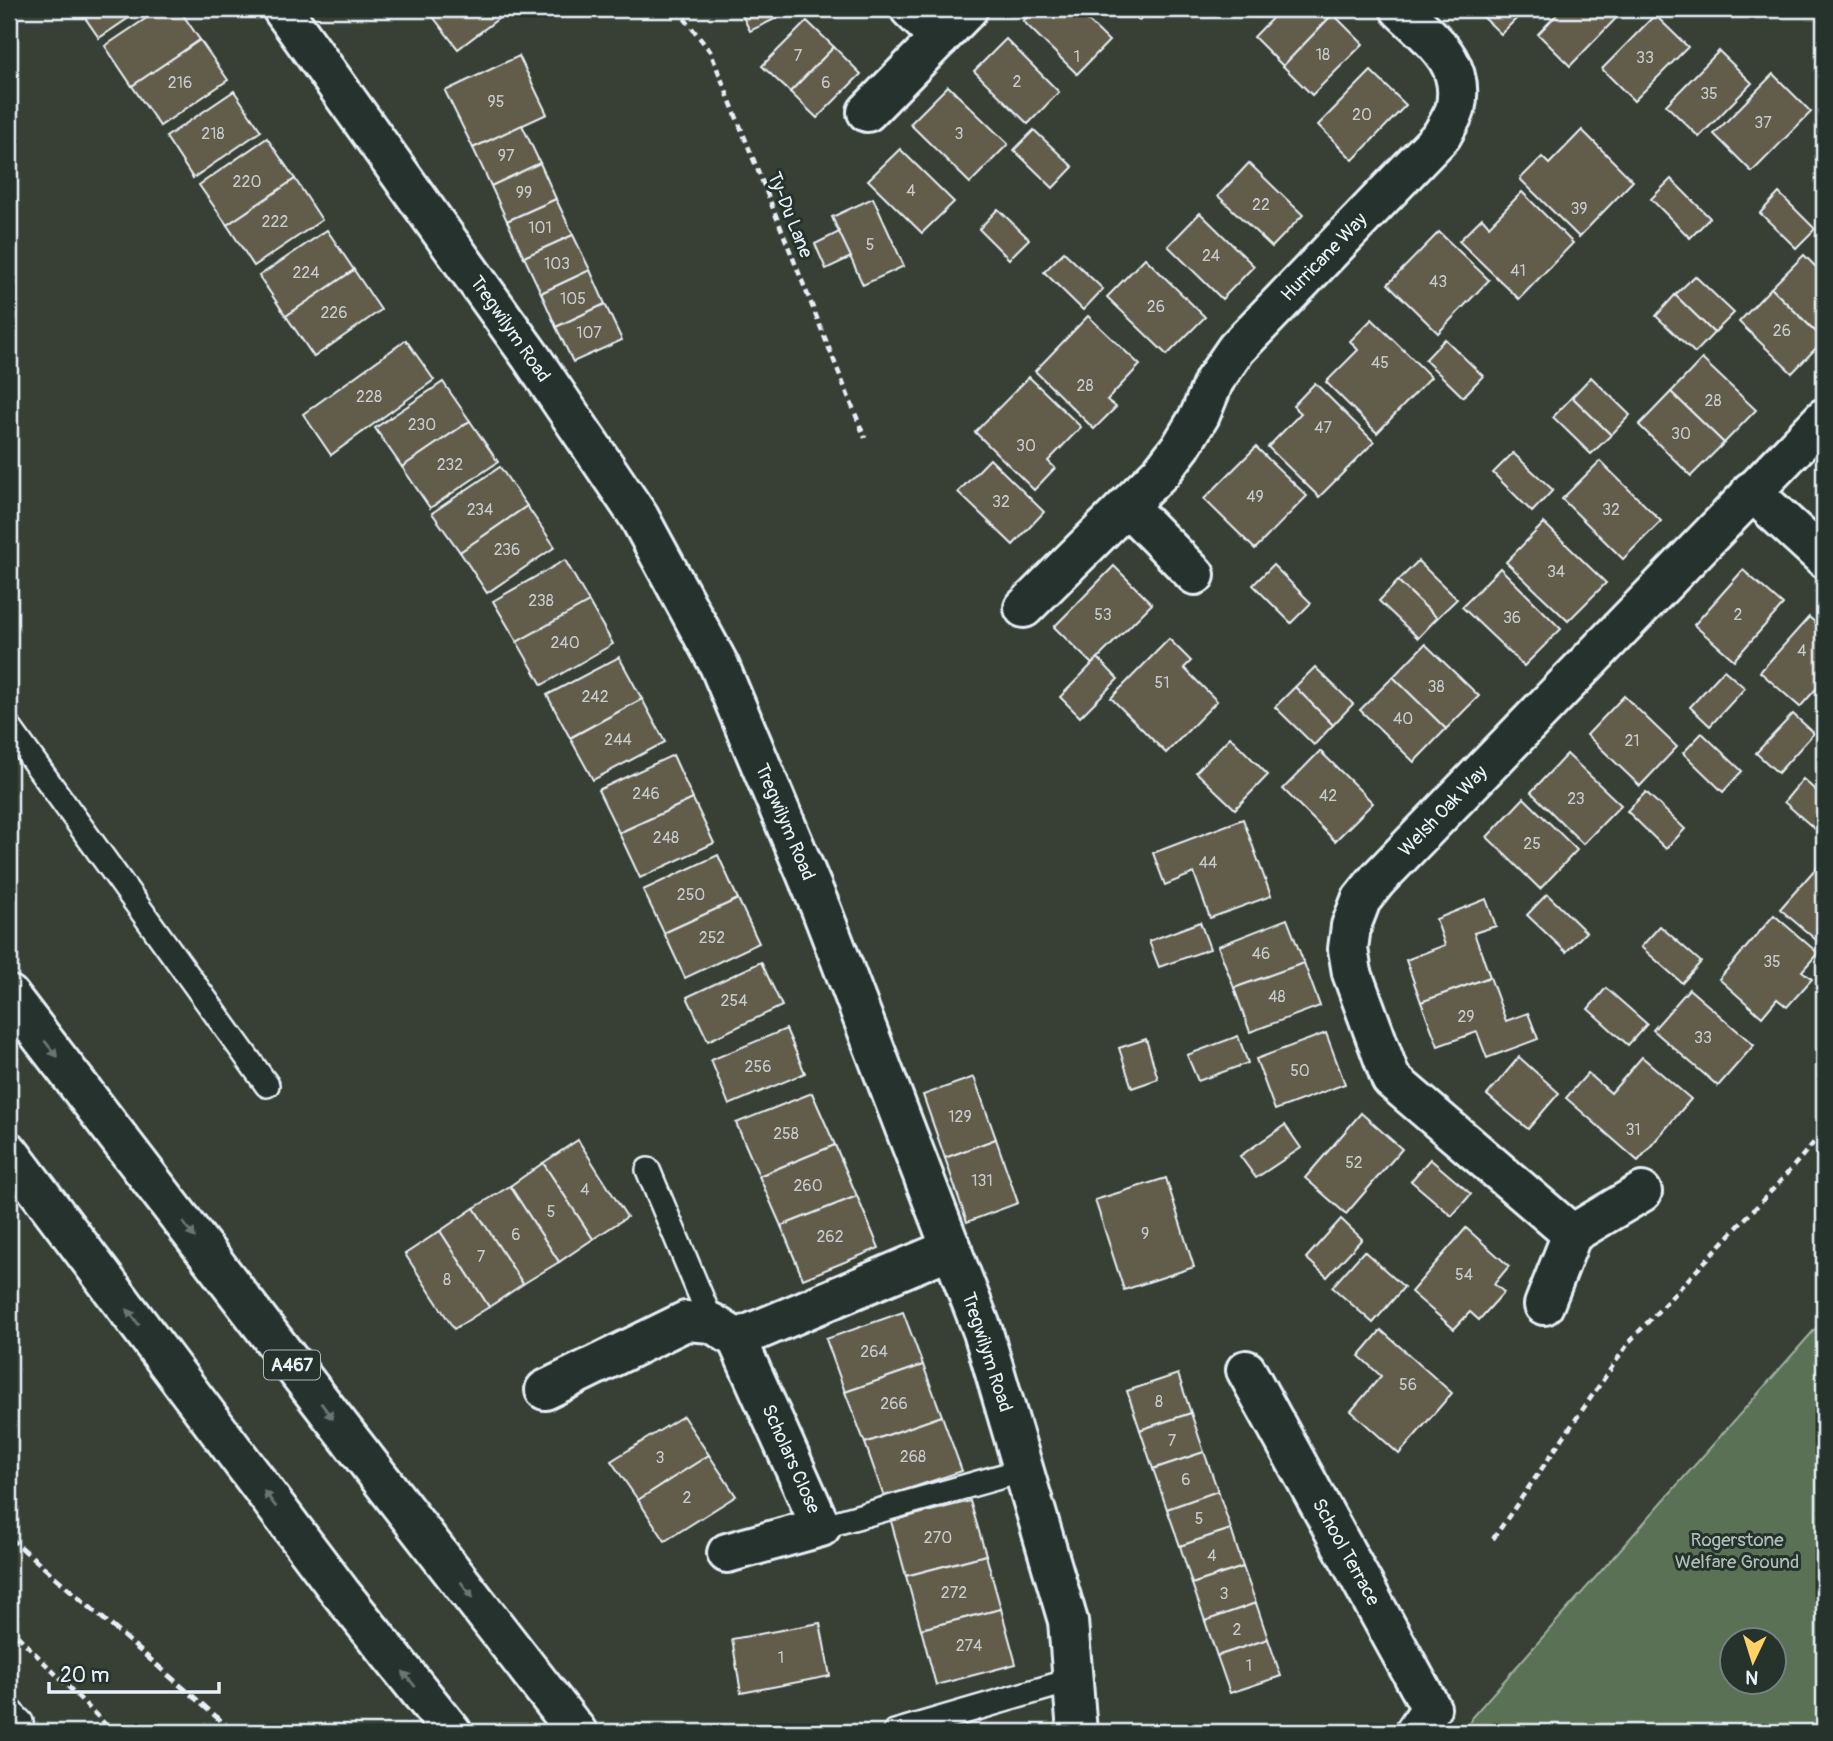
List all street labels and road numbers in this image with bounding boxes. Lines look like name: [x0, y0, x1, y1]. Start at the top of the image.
street label: Ty-Du Lane: [762, 169, 818, 262]
street label: Hurricane Way: [1276, 208, 1372, 306]
street label: Tregwilym Road: [464, 271, 556, 387]
street label: Tregwilym Road: [750, 760, 820, 884]
street label: Welsh Oak Way: [1393, 760, 1493, 862]
street label: Tregwilym Road: [956, 1289, 1018, 1415]
road number: A467: [264, 1350, 320, 1380]
street label: Scholars Close: [756, 1401, 826, 1518]
street label: School Terrace: [1307, 1494, 1386, 1610]

